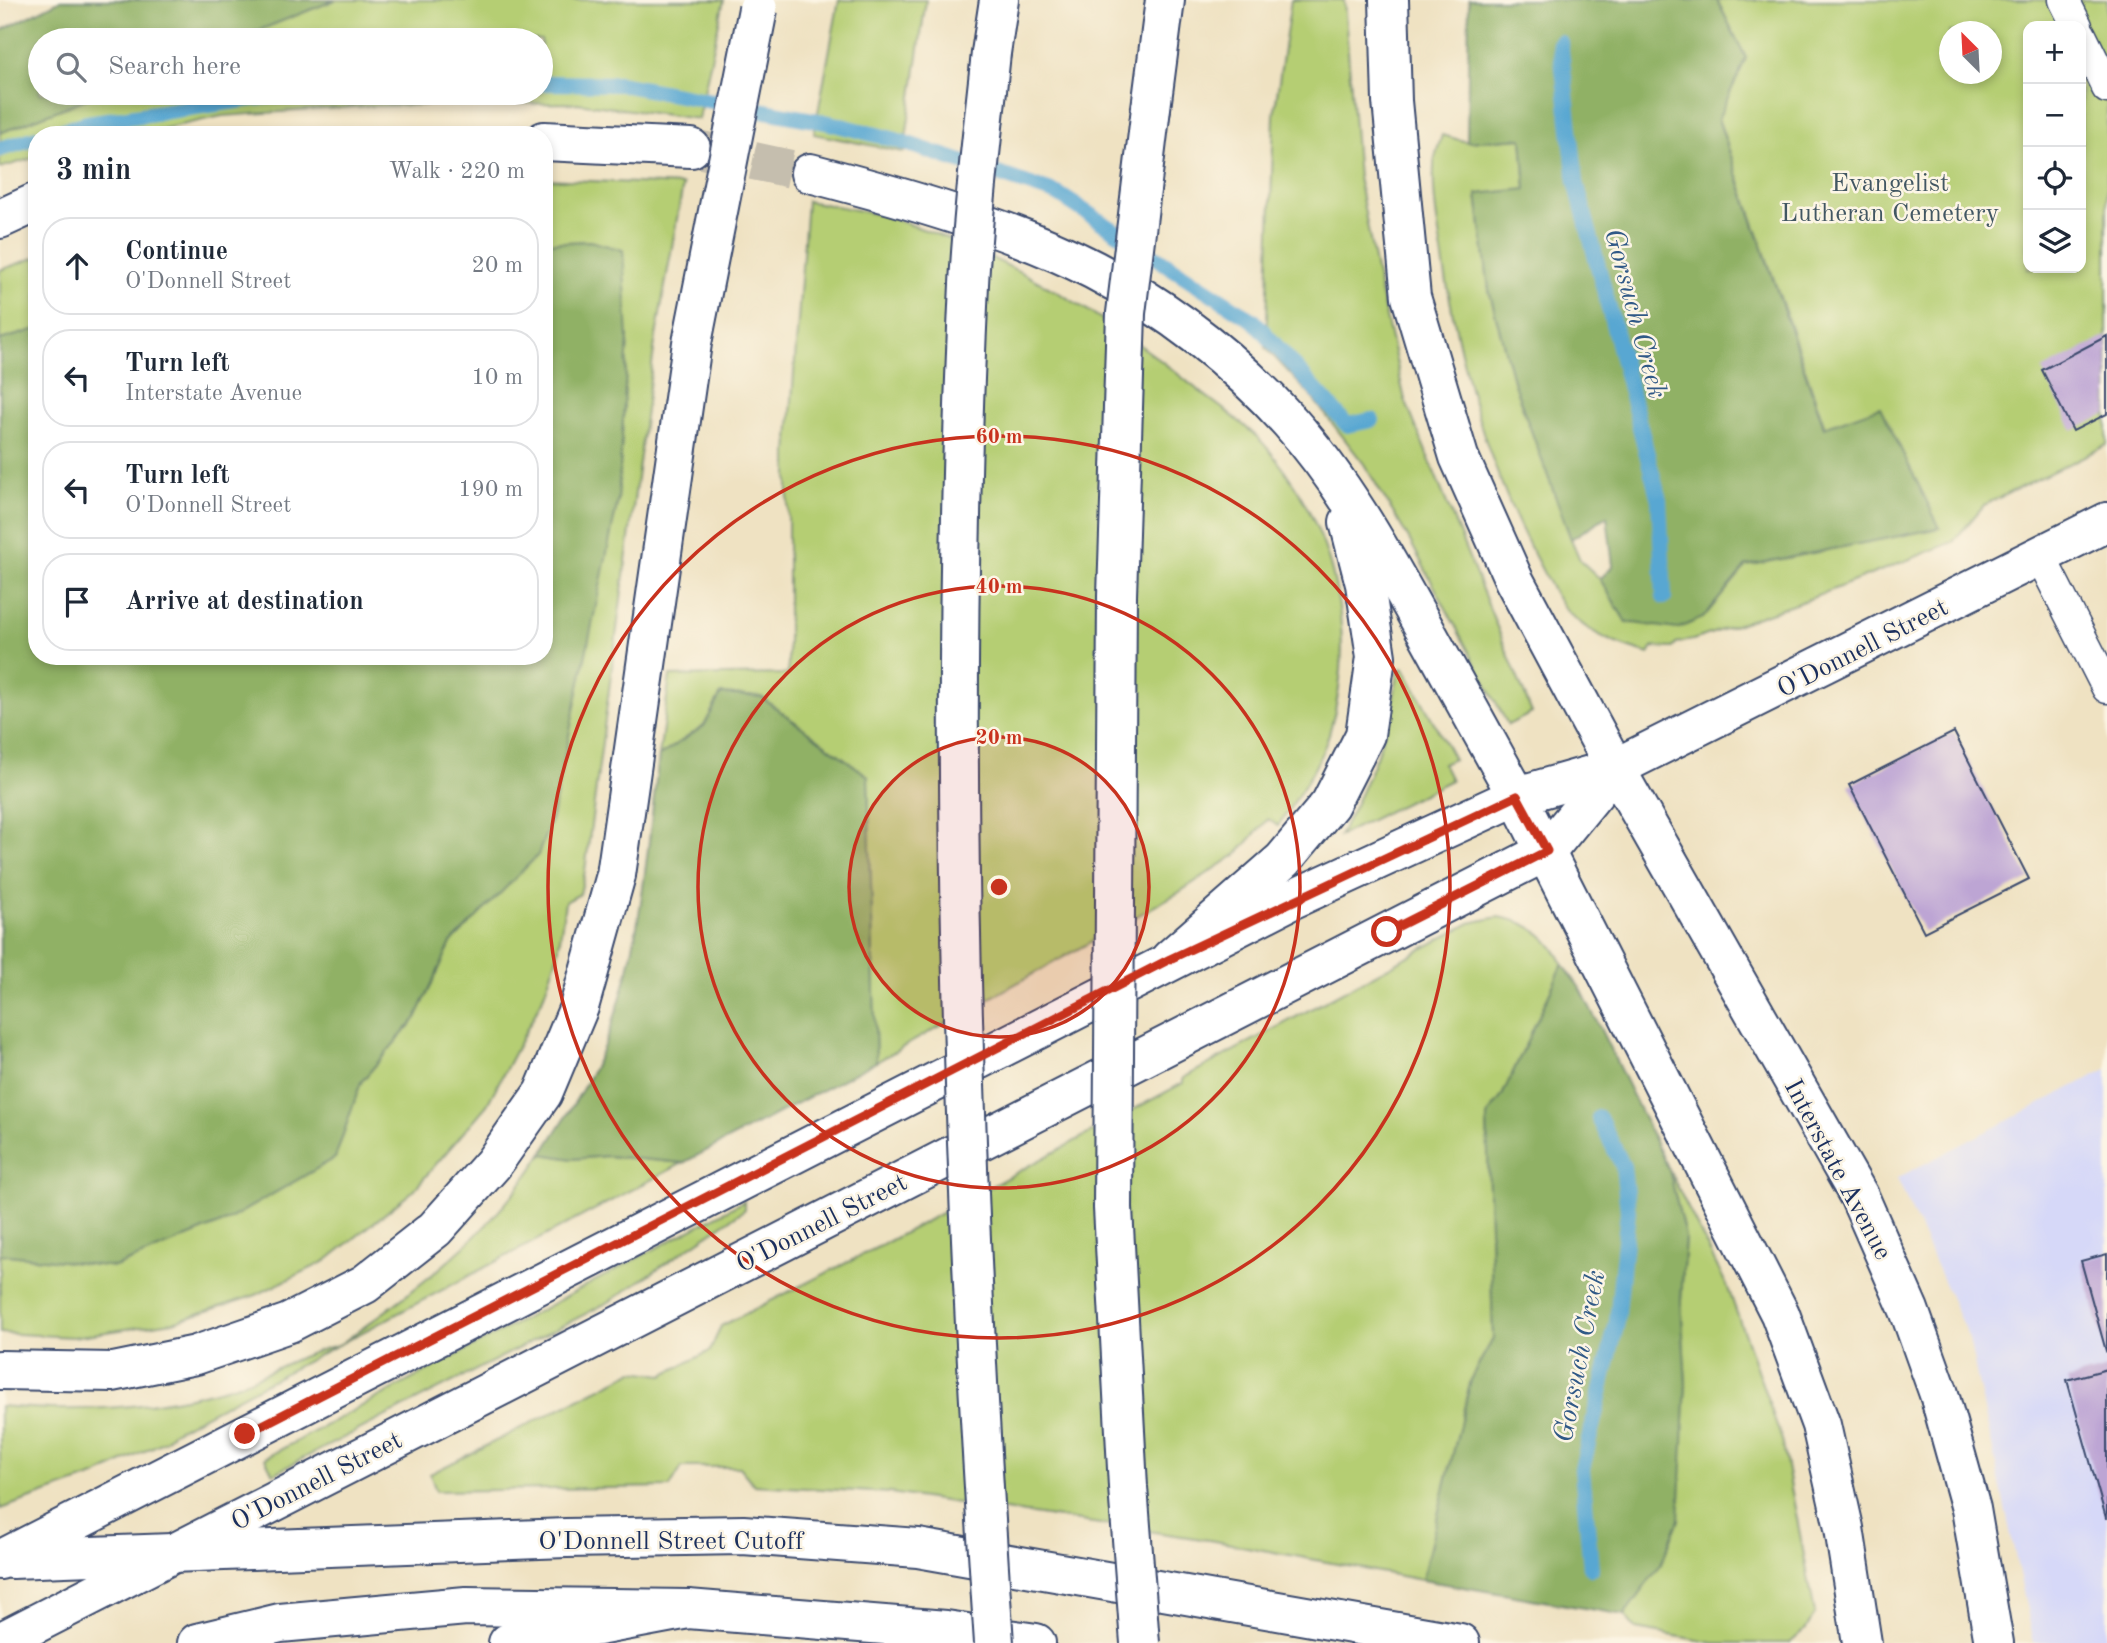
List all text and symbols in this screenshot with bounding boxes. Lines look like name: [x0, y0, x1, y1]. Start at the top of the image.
north arrow: [1939, 21, 2002, 84]
map controls: [2023, 21, 2086, 273]
button: +: [2023, 21, 2086, 84]
search box: [28, 28, 553, 105]
icon: search: [52, 48, 90, 86]
text: Search here: [108, 54, 241, 80]
button: −: [2023, 84, 2086, 147]
button: locate: [2023, 147, 2086, 210]
text: 3 min: [56, 156, 131, 186]
text: Walk · 220 m: [389, 160, 525, 183]
park label: Evangelist Lutheran Cemetery: [1781, 171, 2000, 227]
button: layers: [2023, 210, 2086, 273]
water label: Gorsuch Creek: [1598, 226, 1670, 402]
text: Continue: [125, 239, 228, 265]
icon: ahead: [58, 247, 96, 285]
text: 20 m: [472, 254, 523, 277]
text: O'Donnell Street: [125, 270, 291, 293]
text: Turn left: [125, 351, 230, 377]
icon: left: [58, 359, 96, 397]
text: 10 m: [472, 366, 523, 389]
text: Interstate Avenue: [125, 382, 302, 405]
text: 60 m: [975, 427, 1023, 448]
text: Turn left: [125, 463, 230, 489]
icon: left: [58, 471, 96, 509]
text: 190 m: [458, 478, 523, 501]
text: O'Donnell Street: [125, 494, 291, 517]
text: 40 m: [975, 577, 1023, 598]
icon: arrive: [58, 583, 96, 621]
text: Arrive at destination: [125, 589, 364, 615]
street label: O'Donnell Street: [1773, 595, 1953, 703]
text: 20 m: [975, 728, 1023, 749]
centre of rings: [987, 875, 1011, 899]
route start: [1371, 916, 1402, 947]
street label: Interstate Avenue: [1779, 1075, 1896, 1264]
street label: O'Donnell Street: [732, 1170, 912, 1278]
water label: Gorsuch Creek: [1551, 1268, 1611, 1445]
route end: [229, 1418, 260, 1449]
street label: O'Donnell Street: [227, 1428, 407, 1536]
street label: O'Donnell Street Cutoff: [538, 1529, 805, 1555]

